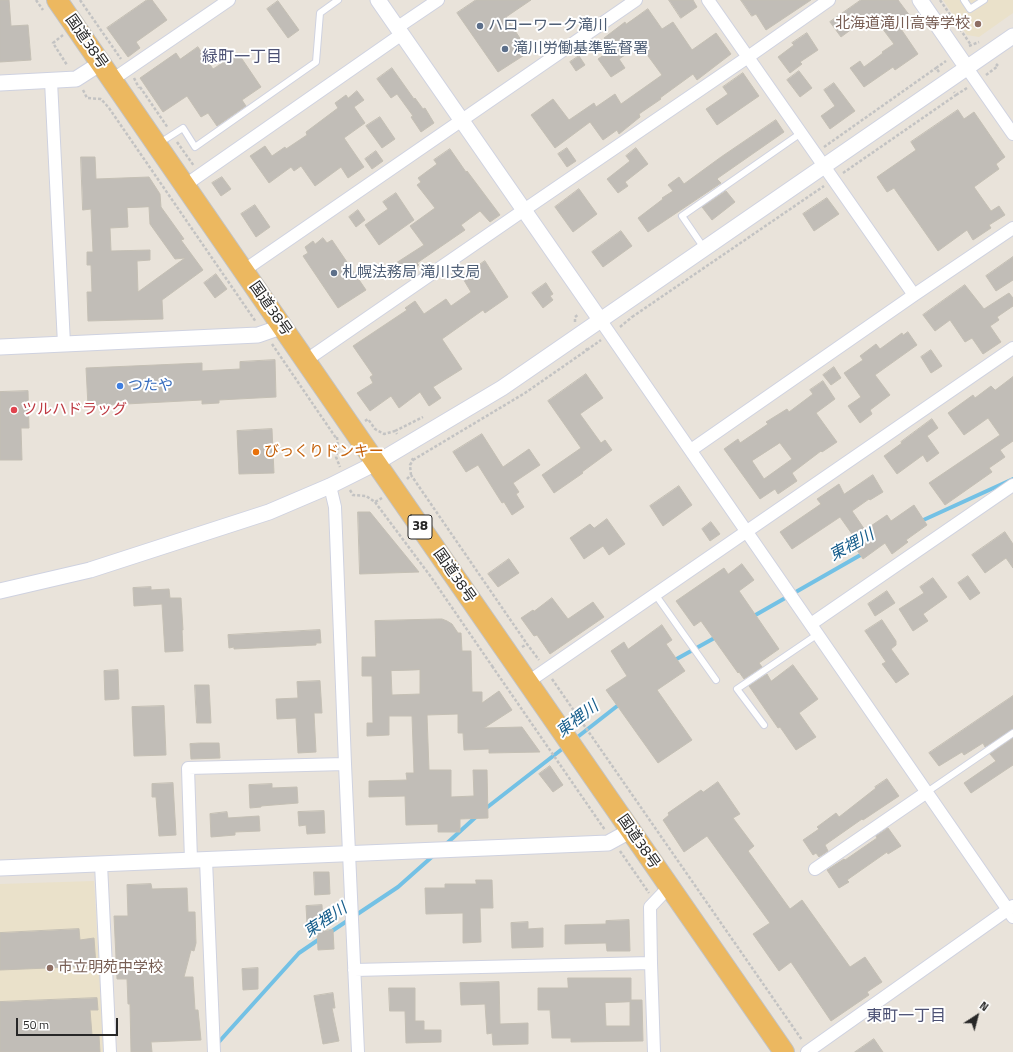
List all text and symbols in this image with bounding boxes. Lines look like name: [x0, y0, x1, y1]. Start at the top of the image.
street label: 国道38号: [61, 12, 111, 72]
place label: 北海道滝川高等学校: [835, 15, 970, 33]
place label: ハローワーク滝川: [488, 17, 608, 35]
marker: 北海道滝川高等学校: [973, 19, 983, 29]
marker: ハローワーク滝川: [475, 21, 485, 31]
place label: 滝川労働基準監督署: [513, 40, 648, 58]
marker: 滝川労働基準監督署: [500, 44, 510, 54]
district label: 緑町一丁目: [202, 48, 282, 68]
place label: 札幌法務局 滝川支局: [342, 264, 480, 282]
marker: 札幌法務局 滝川支局: [329, 268, 339, 278]
street label: 国道38号: [245, 279, 295, 339]
place label: つたや: [128, 377, 173, 395]
marker: つたや: [115, 381, 125, 391]
place label: ツルハドラッグ: [22, 401, 127, 419]
marker: ツルハドラッグ: [9, 405, 19, 415]
place label: びっくりドンキー: [264, 443, 384, 461]
marker: びっくりドンキー: [251, 447, 261, 457]
road number: 38: [408, 515, 432, 539]
water label: 東裡川: [826, 526, 878, 566]
street label: 国道38号: [429, 546, 479, 606]
water label: 東裡川: [553, 698, 603, 742]
street label: 国道38号: [613, 812, 663, 872]
water label: 東裡川: [301, 900, 351, 942]
place label: 市立明苑中学校: [58, 959, 163, 977]
marker: 市立明苑中学校: [45, 963, 55, 973]
north arrow: [957, 996, 997, 1036]
text: N: [976, 998, 992, 1015]
district label: 東町一丁目: [866, 1007, 946, 1027]
scale bar: [18, 1010, 120, 1036]
text: 50 m: [23, 1015, 49, 1034]

